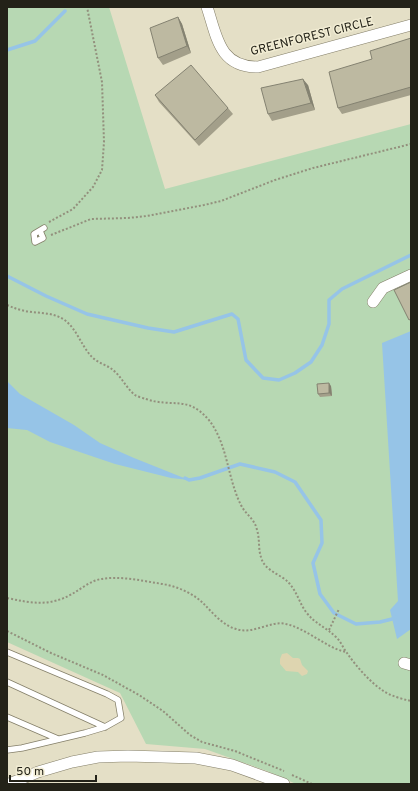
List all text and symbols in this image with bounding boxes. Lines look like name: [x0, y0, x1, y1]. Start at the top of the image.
street label: GREENFOREST CIRCLE: [249, 14, 375, 60]
scale bar: [10, 757, 96, 783]
text: 50 m: [16, 764, 44, 780]

